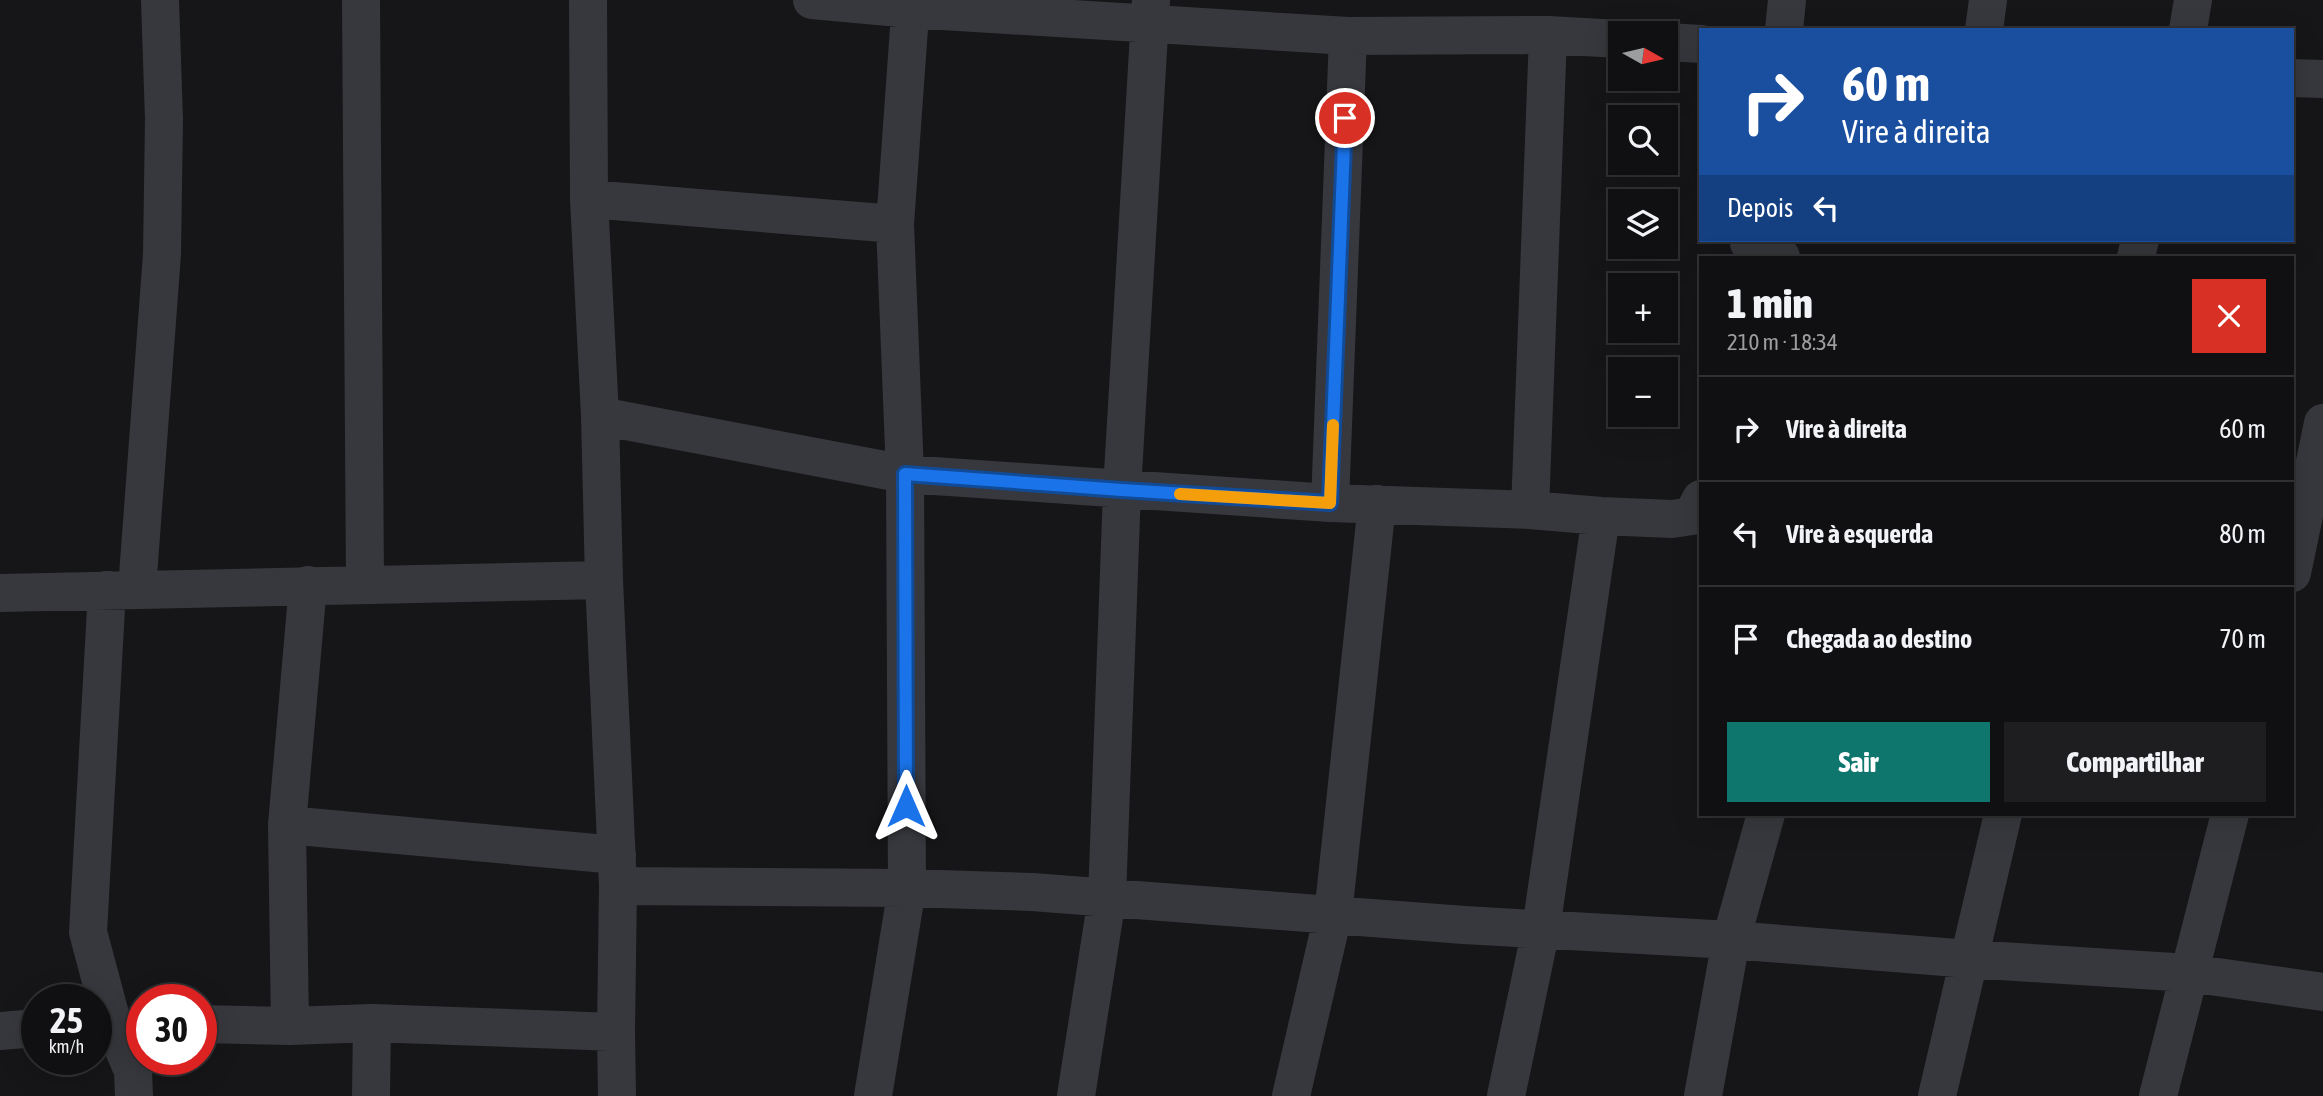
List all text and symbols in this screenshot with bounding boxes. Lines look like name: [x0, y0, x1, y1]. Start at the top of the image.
north arrow: [1608, 21, 1678, 91]
map controls: [1608, 21, 1678, 427]
text: 60 m: [1842, 55, 1930, 111]
icon: right: [1727, 56, 1818, 147]
pin: [1315, 88, 1375, 148]
icon: arrive: [1326, 99, 1364, 137]
button: search: [1608, 105, 1678, 175]
text: Vire à direita: [1842, 113, 1991, 150]
button: layers: [1608, 189, 1678, 259]
icon: left: [1807, 189, 1845, 227]
text: Depois: [1727, 193, 1793, 223]
button: +: [1608, 273, 1678, 343]
text: 1 min: [1727, 279, 1813, 327]
button: close: [2192, 279, 2266, 353]
text: 210 m · 18:34: [1727, 329, 1838, 355]
button: −: [1608, 357, 1678, 427]
icon: right: [1727, 410, 1765, 448]
text: Vire à direita: [1786, 414, 1907, 444]
text: 60 m: [2219, 414, 2266, 444]
icon: left: [1727, 515, 1765, 553]
text: Vire à esquerda: [1786, 519, 1933, 549]
text: 80 m: [2219, 519, 2266, 549]
icon: arrive: [1727, 620, 1765, 658]
text: Chegada ao destino: [1786, 624, 1972, 654]
text: 70 m: [2219, 624, 2266, 654]
button: Sair: [1727, 722, 1990, 802]
button: Compartilhar: [2004, 722, 2266, 802]
position arrow: [869, 769, 943, 843]
speed limit sign: 30: [126, 984, 217, 1075]
text: 25: [50, 1000, 83, 1040]
text: km/h: [49, 1036, 84, 1057]

